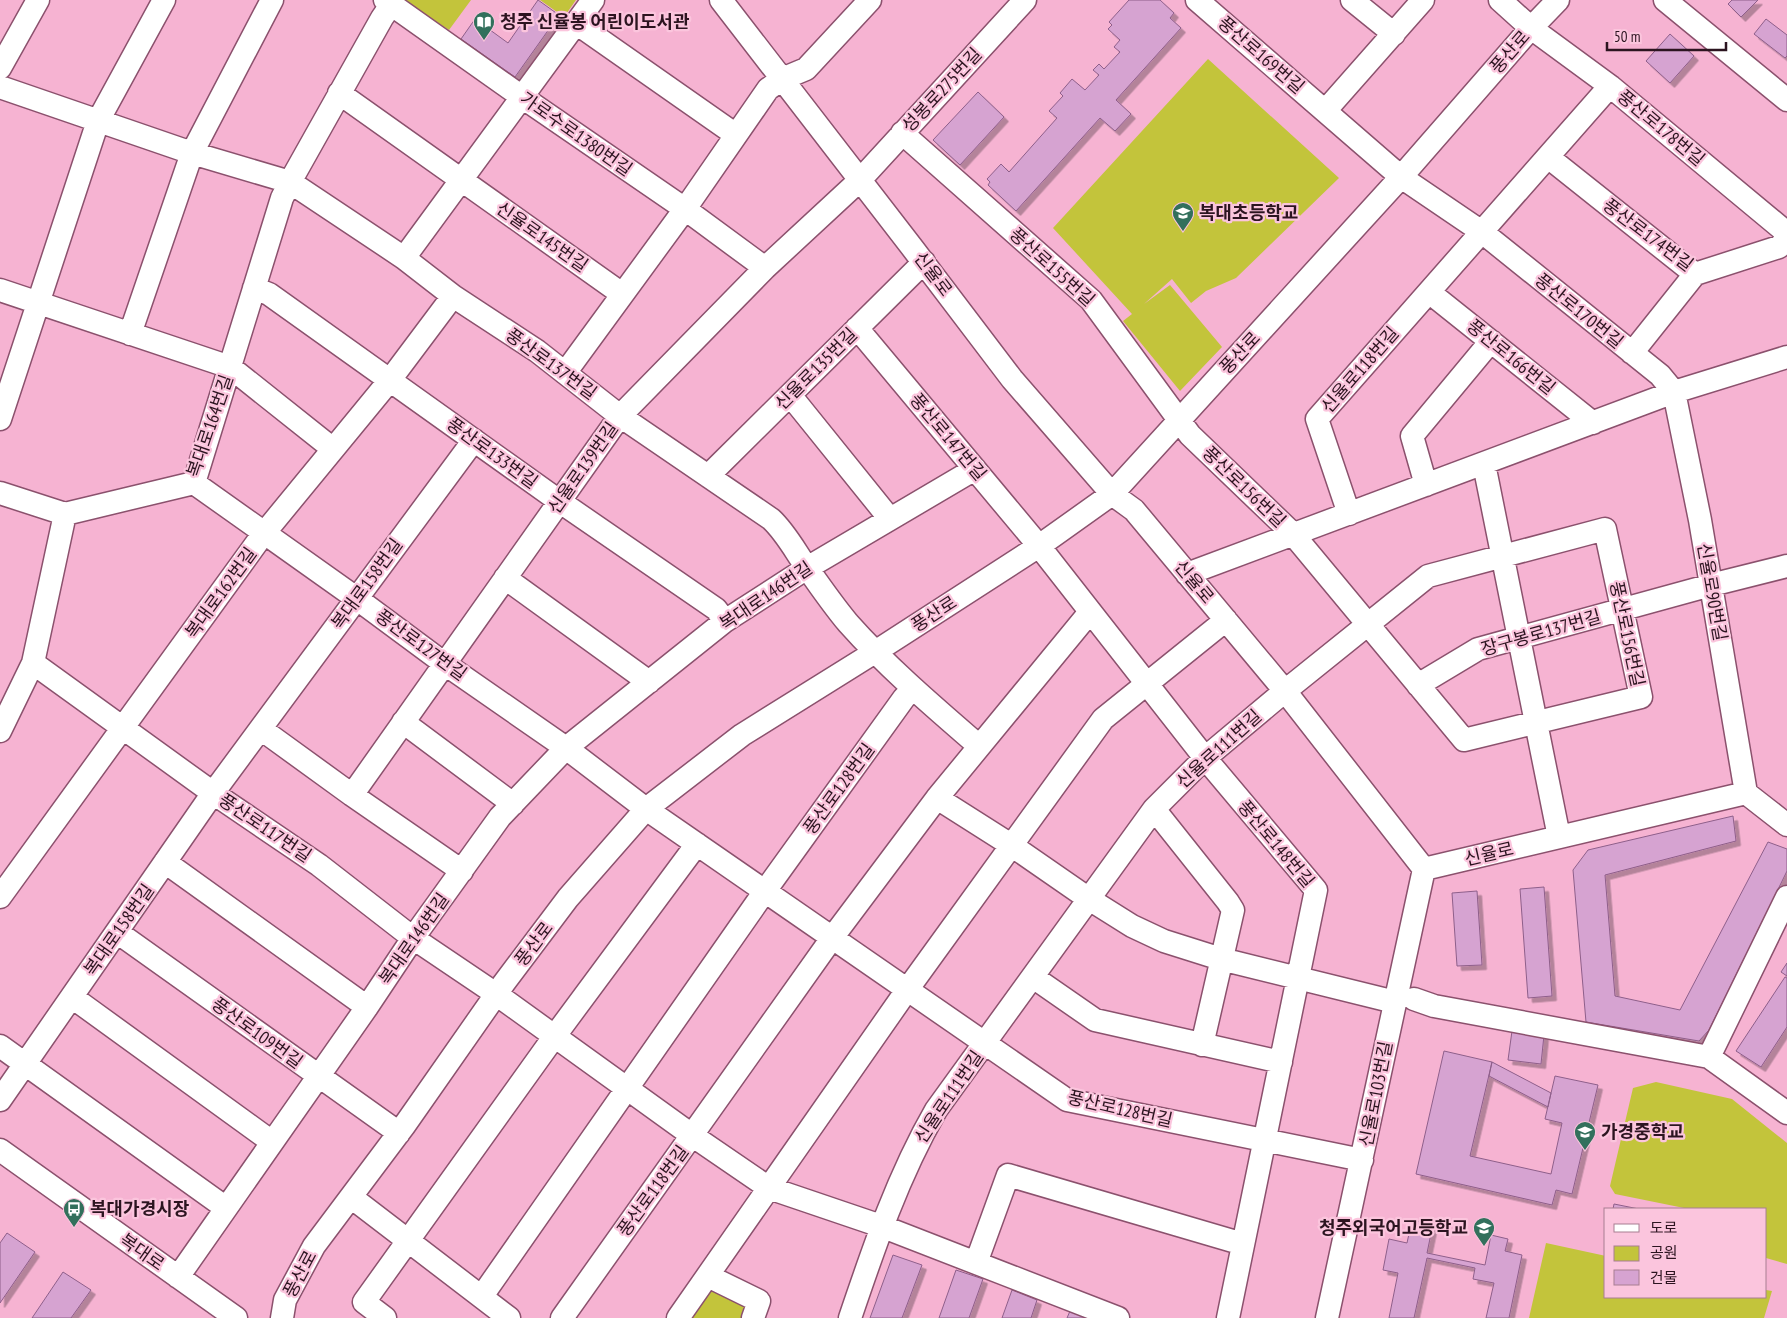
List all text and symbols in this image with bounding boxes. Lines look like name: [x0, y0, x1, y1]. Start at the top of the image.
library icon: 청주 신율봉 어린이도서관: [472, 10, 496, 41]
place label: 청주 신율봉 어린이도서관: [500, 10, 690, 33]
street label: 풍산로169번길: [1213, 11, 1309, 98]
scale bar: [1607, 20, 1726, 52]
street label: 풍산로: [1485, 25, 1535, 78]
text: 50 m: [1614, 27, 1640, 46]
street label: 성봉로275번길: [897, 43, 987, 137]
street label: 풍산로178번길: [1613, 84, 1710, 171]
street label: 가로수로1380번길: [516, 86, 637, 181]
street label: 풍산로174번길: [1599, 193, 1698, 276]
street label: 신율로145번길: [492, 196, 593, 277]
school or university icon: 복대초등학교: [1171, 201, 1195, 232]
place label: 복대초등학교: [1199, 201, 1298, 224]
street label: 풍산로155번길: [1005, 222, 1100, 311]
street label: 신율로: [909, 247, 958, 300]
street label: 풍산로170번길: [1530, 268, 1628, 353]
street label: 풍산로166번길: [1462, 314, 1560, 399]
street label: 신율로118번길: [1316, 322, 1403, 418]
street label: 풍산로137번길: [501, 323, 601, 404]
street label: 신율로135번길: [770, 323, 862, 415]
street label: 풍산로: [1214, 327, 1265, 379]
street label: 복대로164번길: [181, 371, 238, 480]
street label: 풍산로147번길: [905, 388, 992, 485]
street label: 풍산로133번길: [442, 412, 542, 493]
street label: 신율로139번길: [542, 417, 623, 518]
street label: 풍산로156번길: [1198, 441, 1291, 532]
street label: 복대로158번길: [326, 534, 407, 634]
street label: 신율로90번길: [1693, 541, 1732, 643]
street label: 복대로162번길: [180, 543, 261, 643]
street label: 신율로: [1170, 555, 1219, 608]
street label: 복대로146번길: [715, 556, 817, 635]
street label: 풍산로156번길: [1605, 579, 1650, 689]
street label: 풍산로: [907, 590, 961, 637]
street label: 풍산로127번길: [371, 604, 471, 685]
street label: 장구봉로137번길: [1478, 604, 1603, 661]
street label: 신율로111번길: [1171, 704, 1266, 793]
street label: 풍산로128번길: [798, 739, 879, 839]
street label: 풍산로117번길: [214, 788, 316, 867]
street label: 풍산로148번길: [1233, 795, 1320, 892]
street label: 신율로: [1462, 837, 1516, 870]
street label: 복대로158번길: [78, 879, 159, 980]
street label: 복대로146번길: [373, 888, 454, 989]
street label: 풍산로: [509, 917, 558, 970]
street label: 풍산로109번길: [207, 992, 307, 1073]
street label: 신율로103번길: [1354, 1039, 1397, 1149]
street label: 신율로111번길: [909, 1046, 988, 1148]
street label: 풍산로128번길: [1065, 1085, 1175, 1132]
school or university icon: 가경중학교: [1573, 1120, 1597, 1151]
place label: 가경중학교: [1601, 1120, 1684, 1143]
street label: 풍산로118번길: [612, 1141, 693, 1241]
bus stop icon: 복대가경시장: [62, 1197, 86, 1228]
place label: 복대가경시장: [90, 1197, 190, 1220]
legend: [1604, 1208, 1767, 1298]
place label: 청주외국어고등학교: [1319, 1216, 1468, 1239]
school or university icon: 청주외국어고등학교: [1472, 1216, 1496, 1247]
text: 도로: [1650, 1218, 1678, 1237]
street label: 복대로: [115, 1228, 169, 1275]
text: 공원: [1650, 1243, 1678, 1262]
street label: 풍산로: [278, 1246, 321, 1301]
text: 건물: [1650, 1268, 1678, 1287]

